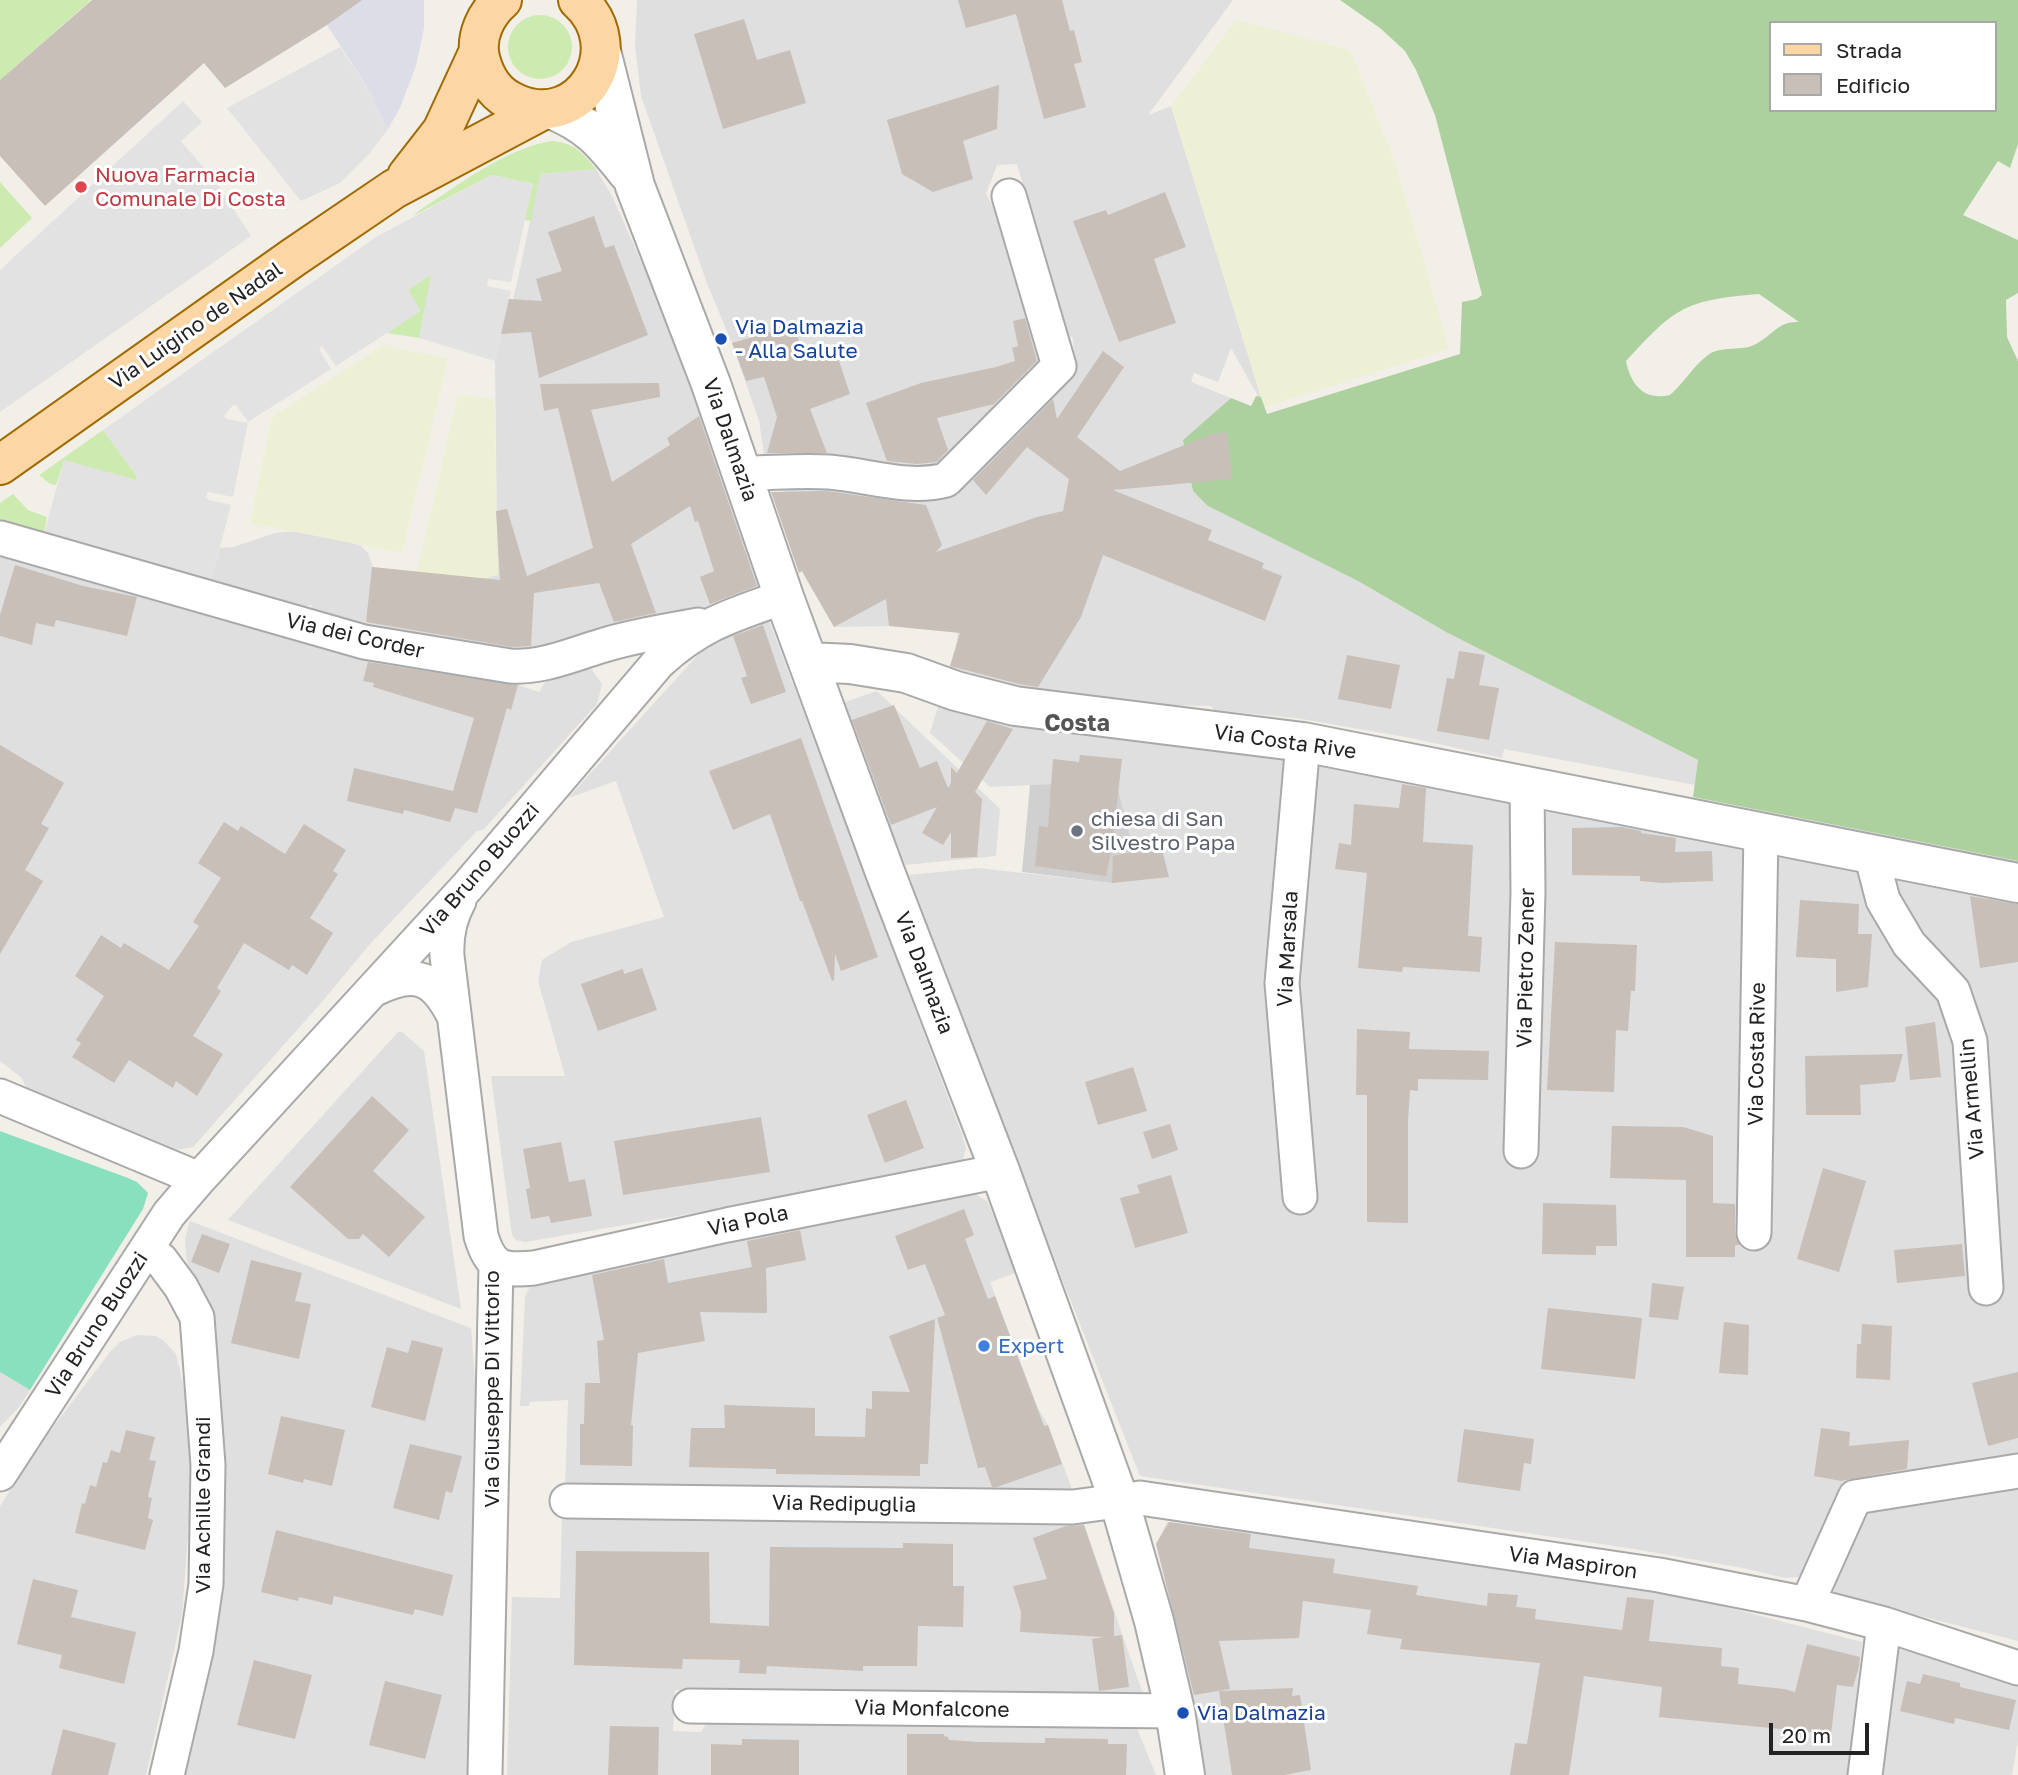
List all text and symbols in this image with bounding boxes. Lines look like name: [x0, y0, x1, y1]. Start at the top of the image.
legend: [1770, 21, 1997, 112]
text: Strada: [1836, 37, 1902, 63]
text: Edificio: [1836, 72, 1910, 98]
place label: Nuova Farmacia Comunale Di Costa: [95, 162, 286, 212]
marker: Nuova Farmacia Comunale Di Costa: [73, 179, 89, 195]
street label: Via Luigino de Nadal: [105, 257, 287, 395]
place label: Via Dalmazia - Alla Salute: [735, 314, 864, 364]
marker: Via Dalmazia - Alla Salute: [713, 331, 729, 347]
street label: Via Dalmazia: [697, 375, 763, 505]
street label: Via dei Corder: [284, 608, 426, 664]
district label: Costa: [1044, 710, 1110, 738]
street label: Via Costa Rive: [1212, 720, 1358, 764]
street label: Via Bruno Buozzi: [415, 798, 545, 942]
place label: chiesa di San Silvestro Papa: [1091, 806, 1235, 856]
marker: chiesa di San Silvestro Papa: [1069, 823, 1085, 839]
street label: Via Pietro Zener: [1512, 888, 1540, 1048]
street label: Via Marsala: [1272, 890, 1304, 1008]
street label: Via Dalmazia: [889, 908, 959, 1038]
street label: Via Costa Rive: [1743, 982, 1771, 1126]
street label: Via Armellin: [1954, 1037, 1990, 1161]
street label: Via Pola: [705, 1200, 791, 1242]
street label: Via Bruno Buozzi: [40, 1247, 154, 1403]
street label: Via Giuseppe Di Vittorio: [479, 1270, 505, 1508]
place label: Expert: [998, 1333, 1064, 1359]
marker: Expert: [976, 1338, 992, 1354]
street label: Via Achille Grandi: [190, 1416, 216, 1594]
street label: Via Redipuglia: [772, 1490, 916, 1518]
street label: Via Maspiron: [1507, 1541, 1639, 1585]
street label: Via Monfalcone: [854, 1695, 1010, 1723]
place label: Via Dalmazia: [1197, 1700, 1326, 1726]
marker: Via Dalmazia: [1175, 1705, 1191, 1721]
scale bar: [1773, 1708, 1873, 1752]
text: 20 m: [1782, 1722, 1831, 1748]

